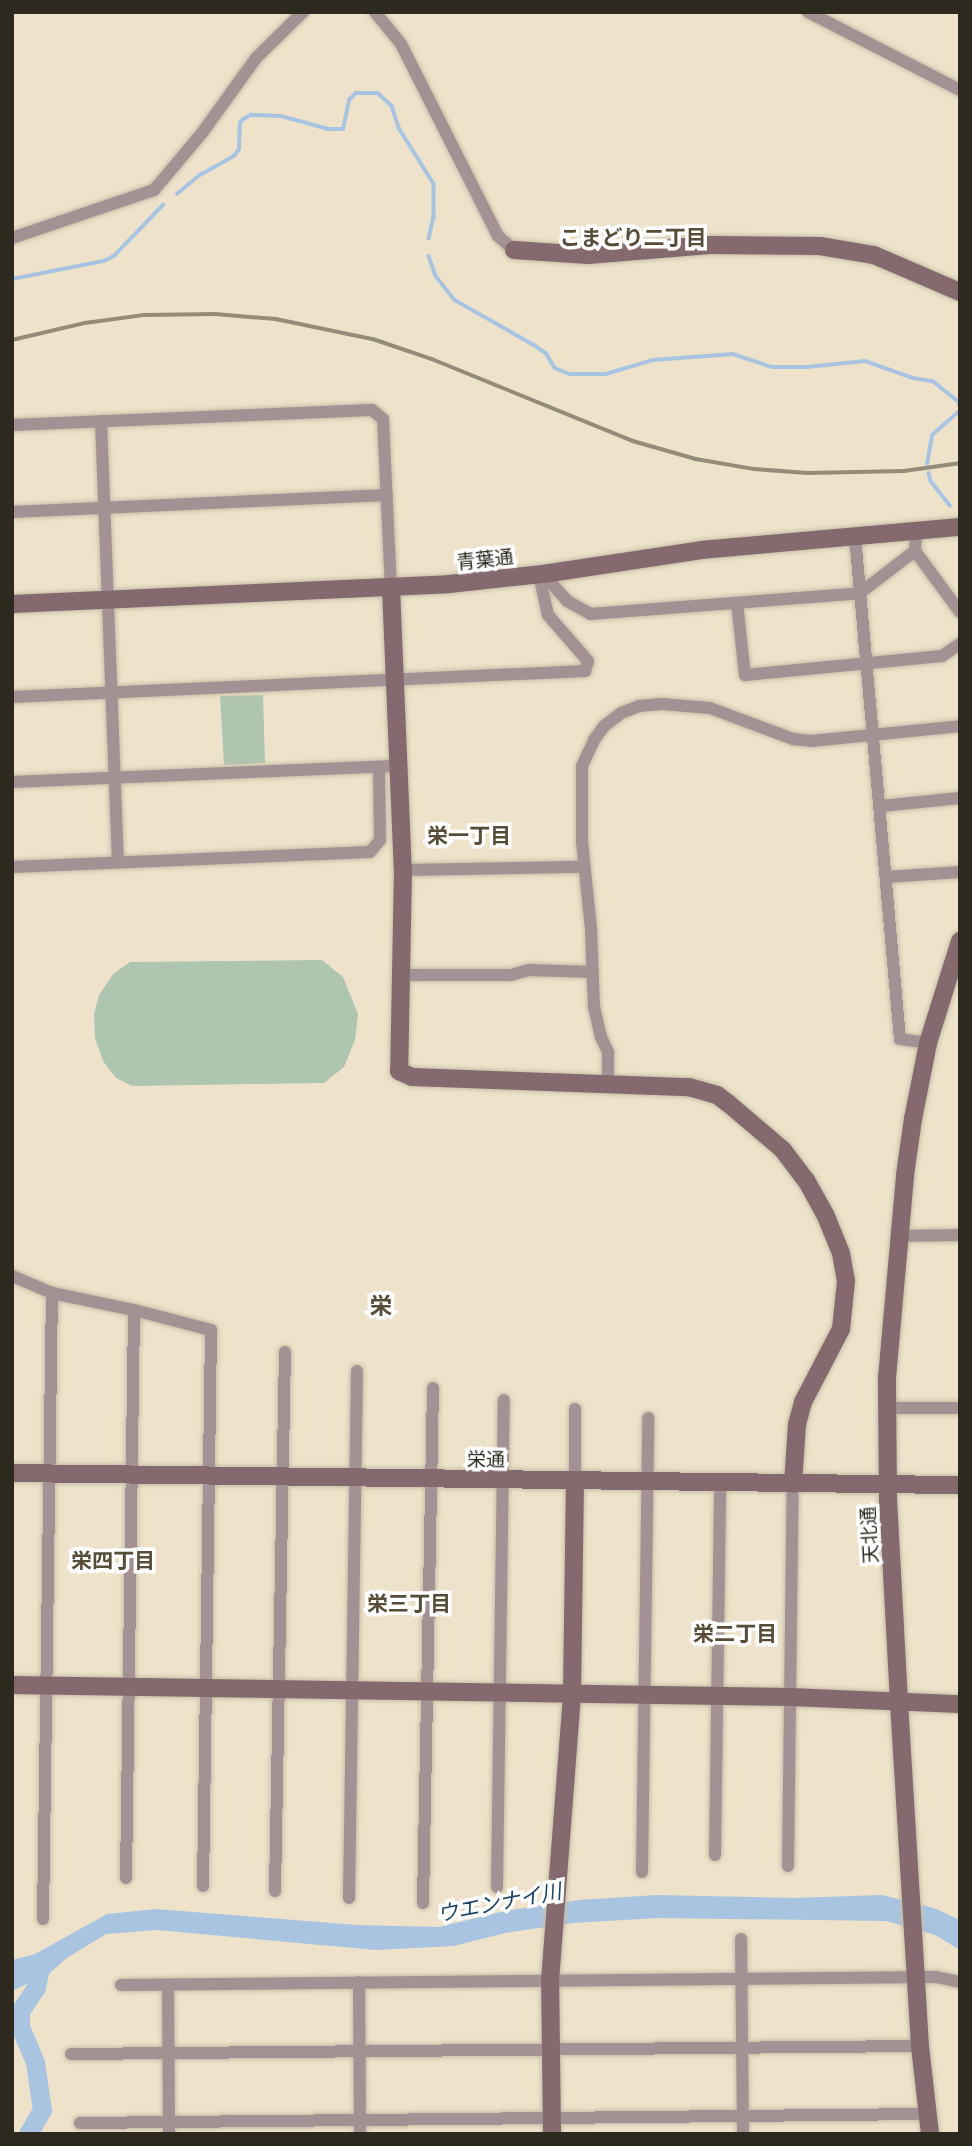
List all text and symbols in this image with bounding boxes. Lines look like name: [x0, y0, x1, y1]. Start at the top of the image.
district label: こまどり二丁目: [560, 224, 706, 250]
street label: 青葉通: [455, 545, 515, 573]
district label: 栄一丁目: [427, 822, 511, 848]
district label: 栄: [370, 1291, 392, 1319]
street label: 栄通: [467, 1447, 505, 1471]
street label: 天北通: [856, 1506, 882, 1564]
district label: 栄四丁目: [71, 1547, 155, 1573]
district label: 栄三丁目: [367, 1590, 451, 1616]
district label: 栄二丁目: [693, 1620, 777, 1646]
water label: ウエンナイ川: [435, 1878, 563, 1926]

